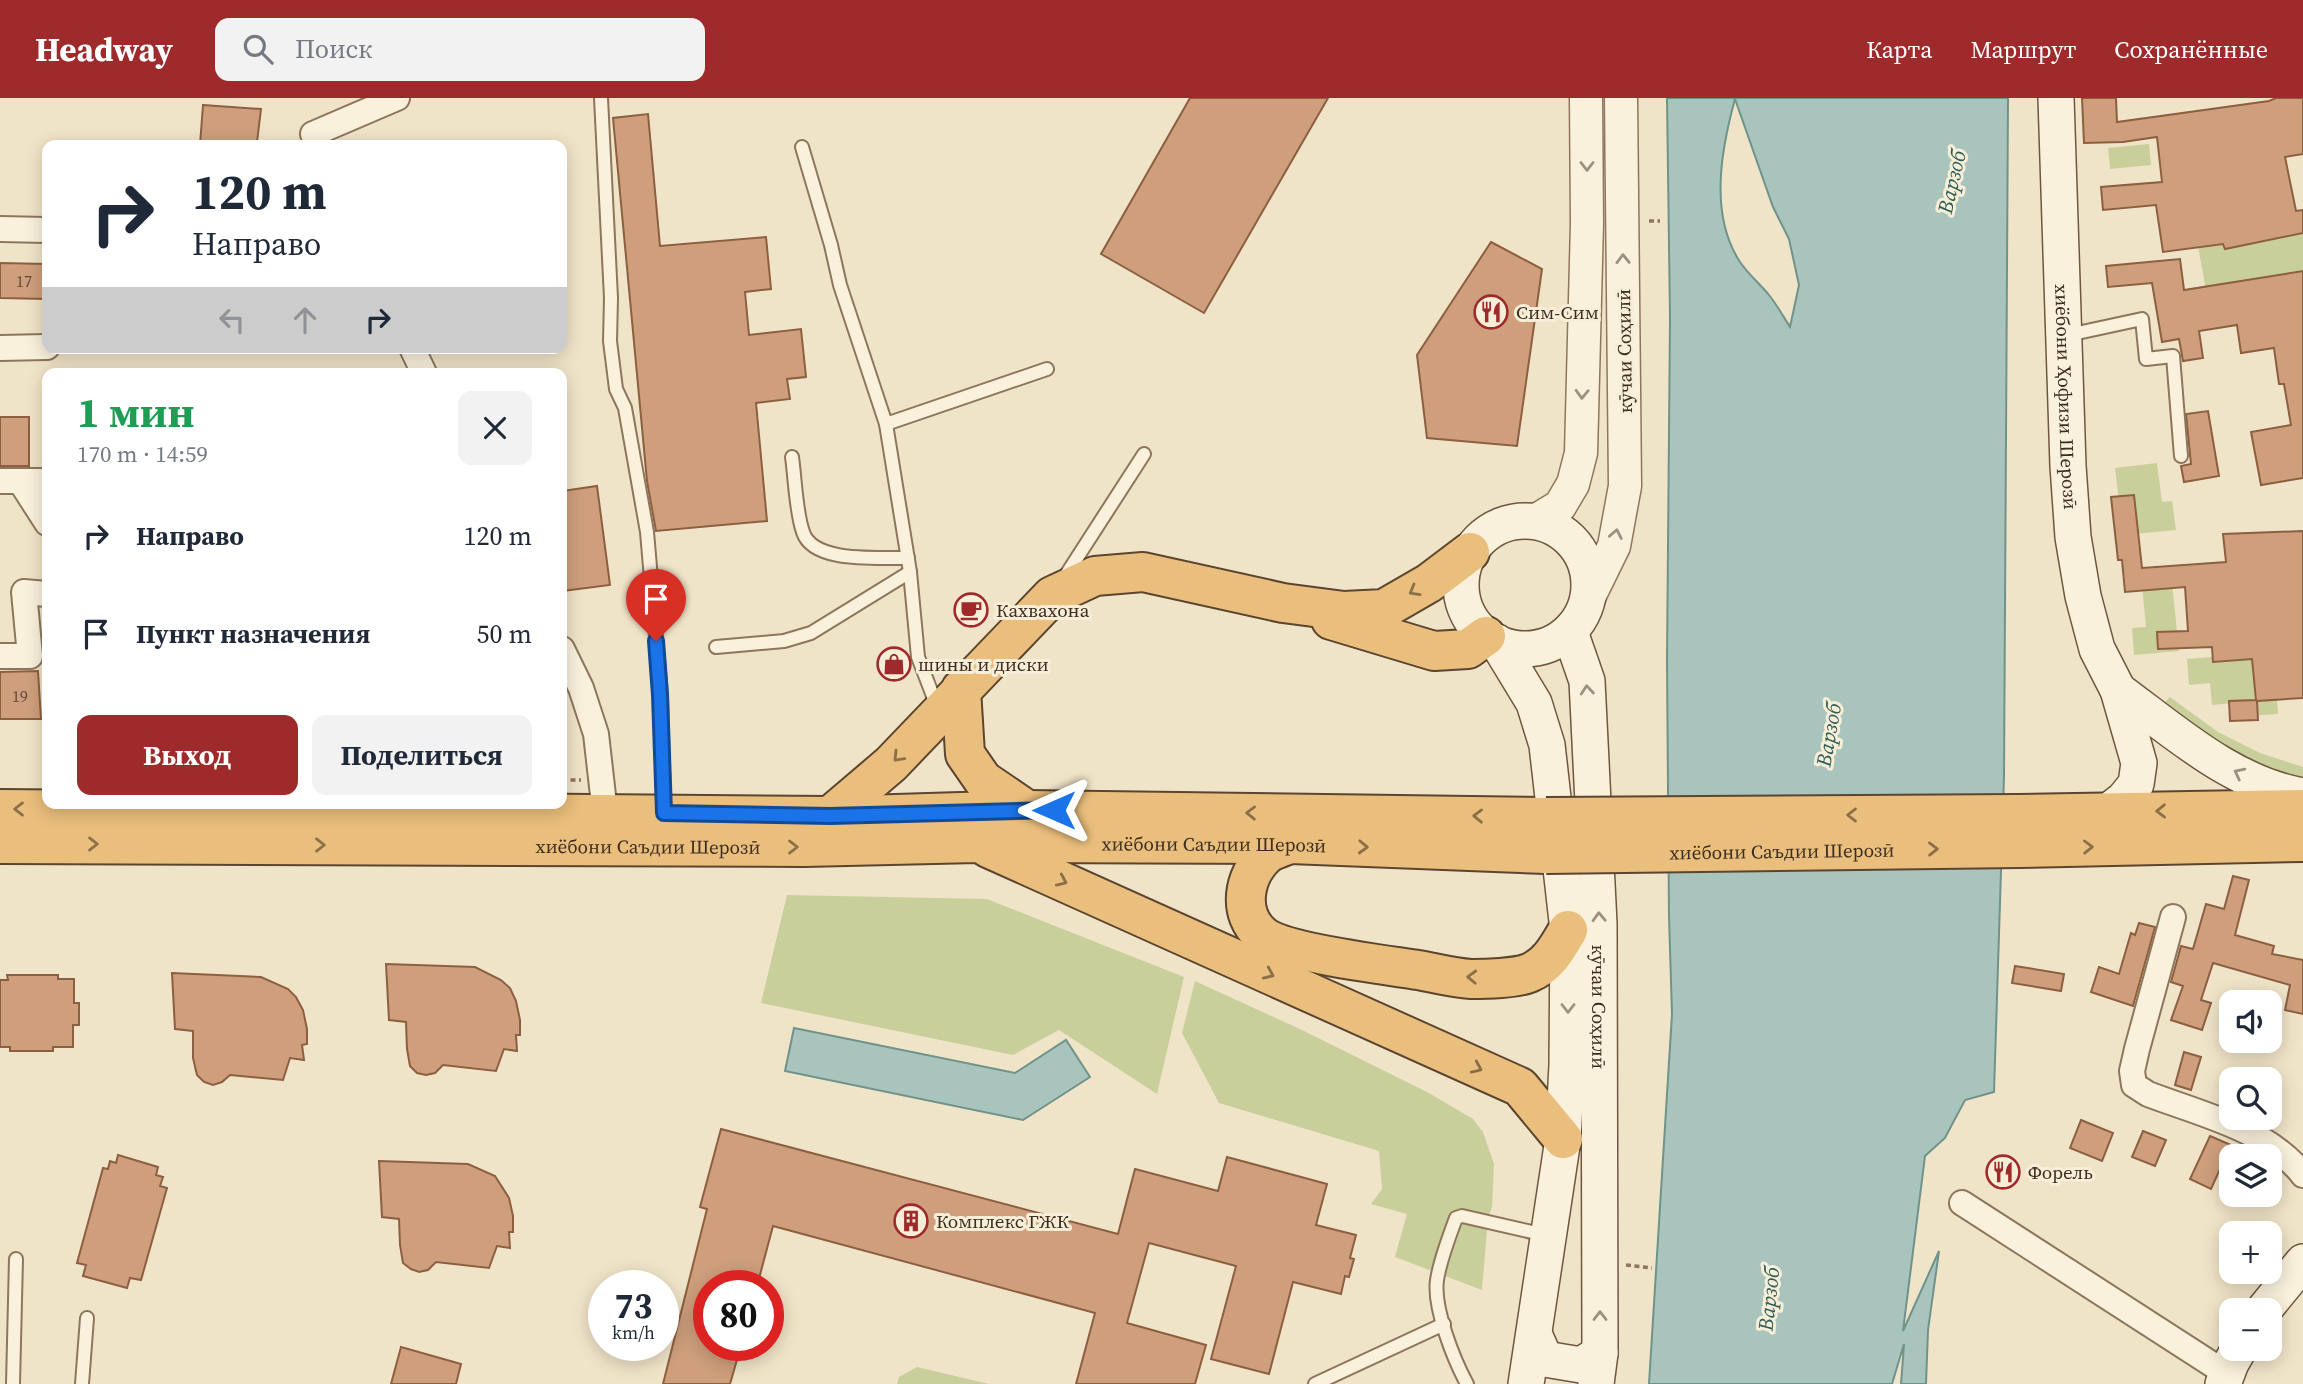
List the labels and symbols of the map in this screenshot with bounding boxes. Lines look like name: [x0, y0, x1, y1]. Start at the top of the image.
water label: Варзоб: [1930, 145, 1973, 217]
one-way arrow: [1579, 161, 1595, 172]
one-way arrow: [1615, 253, 1631, 263]
house number: 17: [16, 270, 32, 292]
street label: хиёбони Ҳофизи Шерозӣ: [2049, 284, 2084, 510]
street label: кӯчаи Соҳилӣ: [1610, 289, 1638, 413]
restaurant icon: Сим-Сим: [1472, 293, 1510, 331]
place label: Сим-Сим: [1516, 299, 1599, 325]
one-way arrow: [1575, 388, 1590, 399]
one-way arrow: [1608, 528, 1623, 540]
pin: [626, 569, 686, 641]
one-way arrow: [1409, 583, 1422, 596]
cafe icon: Кахвахона: [952, 591, 990, 629]
place label: Кахвахона: [996, 597, 1090, 623]
shop icon: шины и диски: [875, 645, 913, 683]
place label: шины и диски: [918, 651, 1049, 677]
one-way arrow: [1580, 684, 1595, 695]
house number: 19: [12, 685, 28, 707]
water label: Варзоб: [1808, 698, 1849, 770]
one-way arrow: [893, 749, 906, 762]
one-way arrow: [2234, 767, 2246, 781]
position arrow: [1017, 773, 1091, 847]
one-way arrow: [13, 801, 24, 817]
one-way arrow: [2156, 804, 2167, 819]
one-way arrow: [1245, 805, 1256, 821]
one-way arrow: [1846, 807, 1857, 823]
one-way arrow: [1472, 808, 1483, 824]
street label: хиёбони Саъдии Шерозӣ: [1101, 830, 1327, 858]
street label: хиёбони Саъдии Шерозӣ: [535, 833, 761, 860]
one-way arrow: [88, 836, 98, 852]
one-way arrow: [315, 837, 326, 853]
street label: хиёбони Саъдии Шерозӣ: [1669, 837, 1895, 865]
one-way arrow: [788, 839, 798, 855]
one-way arrow: [1358, 839, 1369, 855]
one-way arrow: [2082, 839, 2093, 854]
one-way arrow: [1928, 841, 1938, 857]
one-way arrow: [1054, 873, 1067, 887]
one-way arrow: [1591, 911, 1606, 922]
street label: кӯчаи Соҳилӣ: [1586, 944, 1612, 1069]
one-way arrow: [1262, 966, 1274, 980]
one-way arrow: [1466, 970, 1477, 985]
one-way arrow: [1560, 1004, 1576, 1014]
one-way arrow: [1469, 1059, 1482, 1073]
restaurant icon: Форель: [1984, 1153, 2022, 1191]
place label: Форель: [2028, 1159, 2093, 1185]
building icon: Комплекс ГЖК: [892, 1202, 930, 1240]
place label: Комплекс ГЖК: [936, 1208, 1069, 1234]
water label: Варзоб: [1751, 1263, 1787, 1333]
speed limit sign: 80: [693, 1270, 784, 1361]
one-way arrow: [1592, 1310, 1608, 1321]

